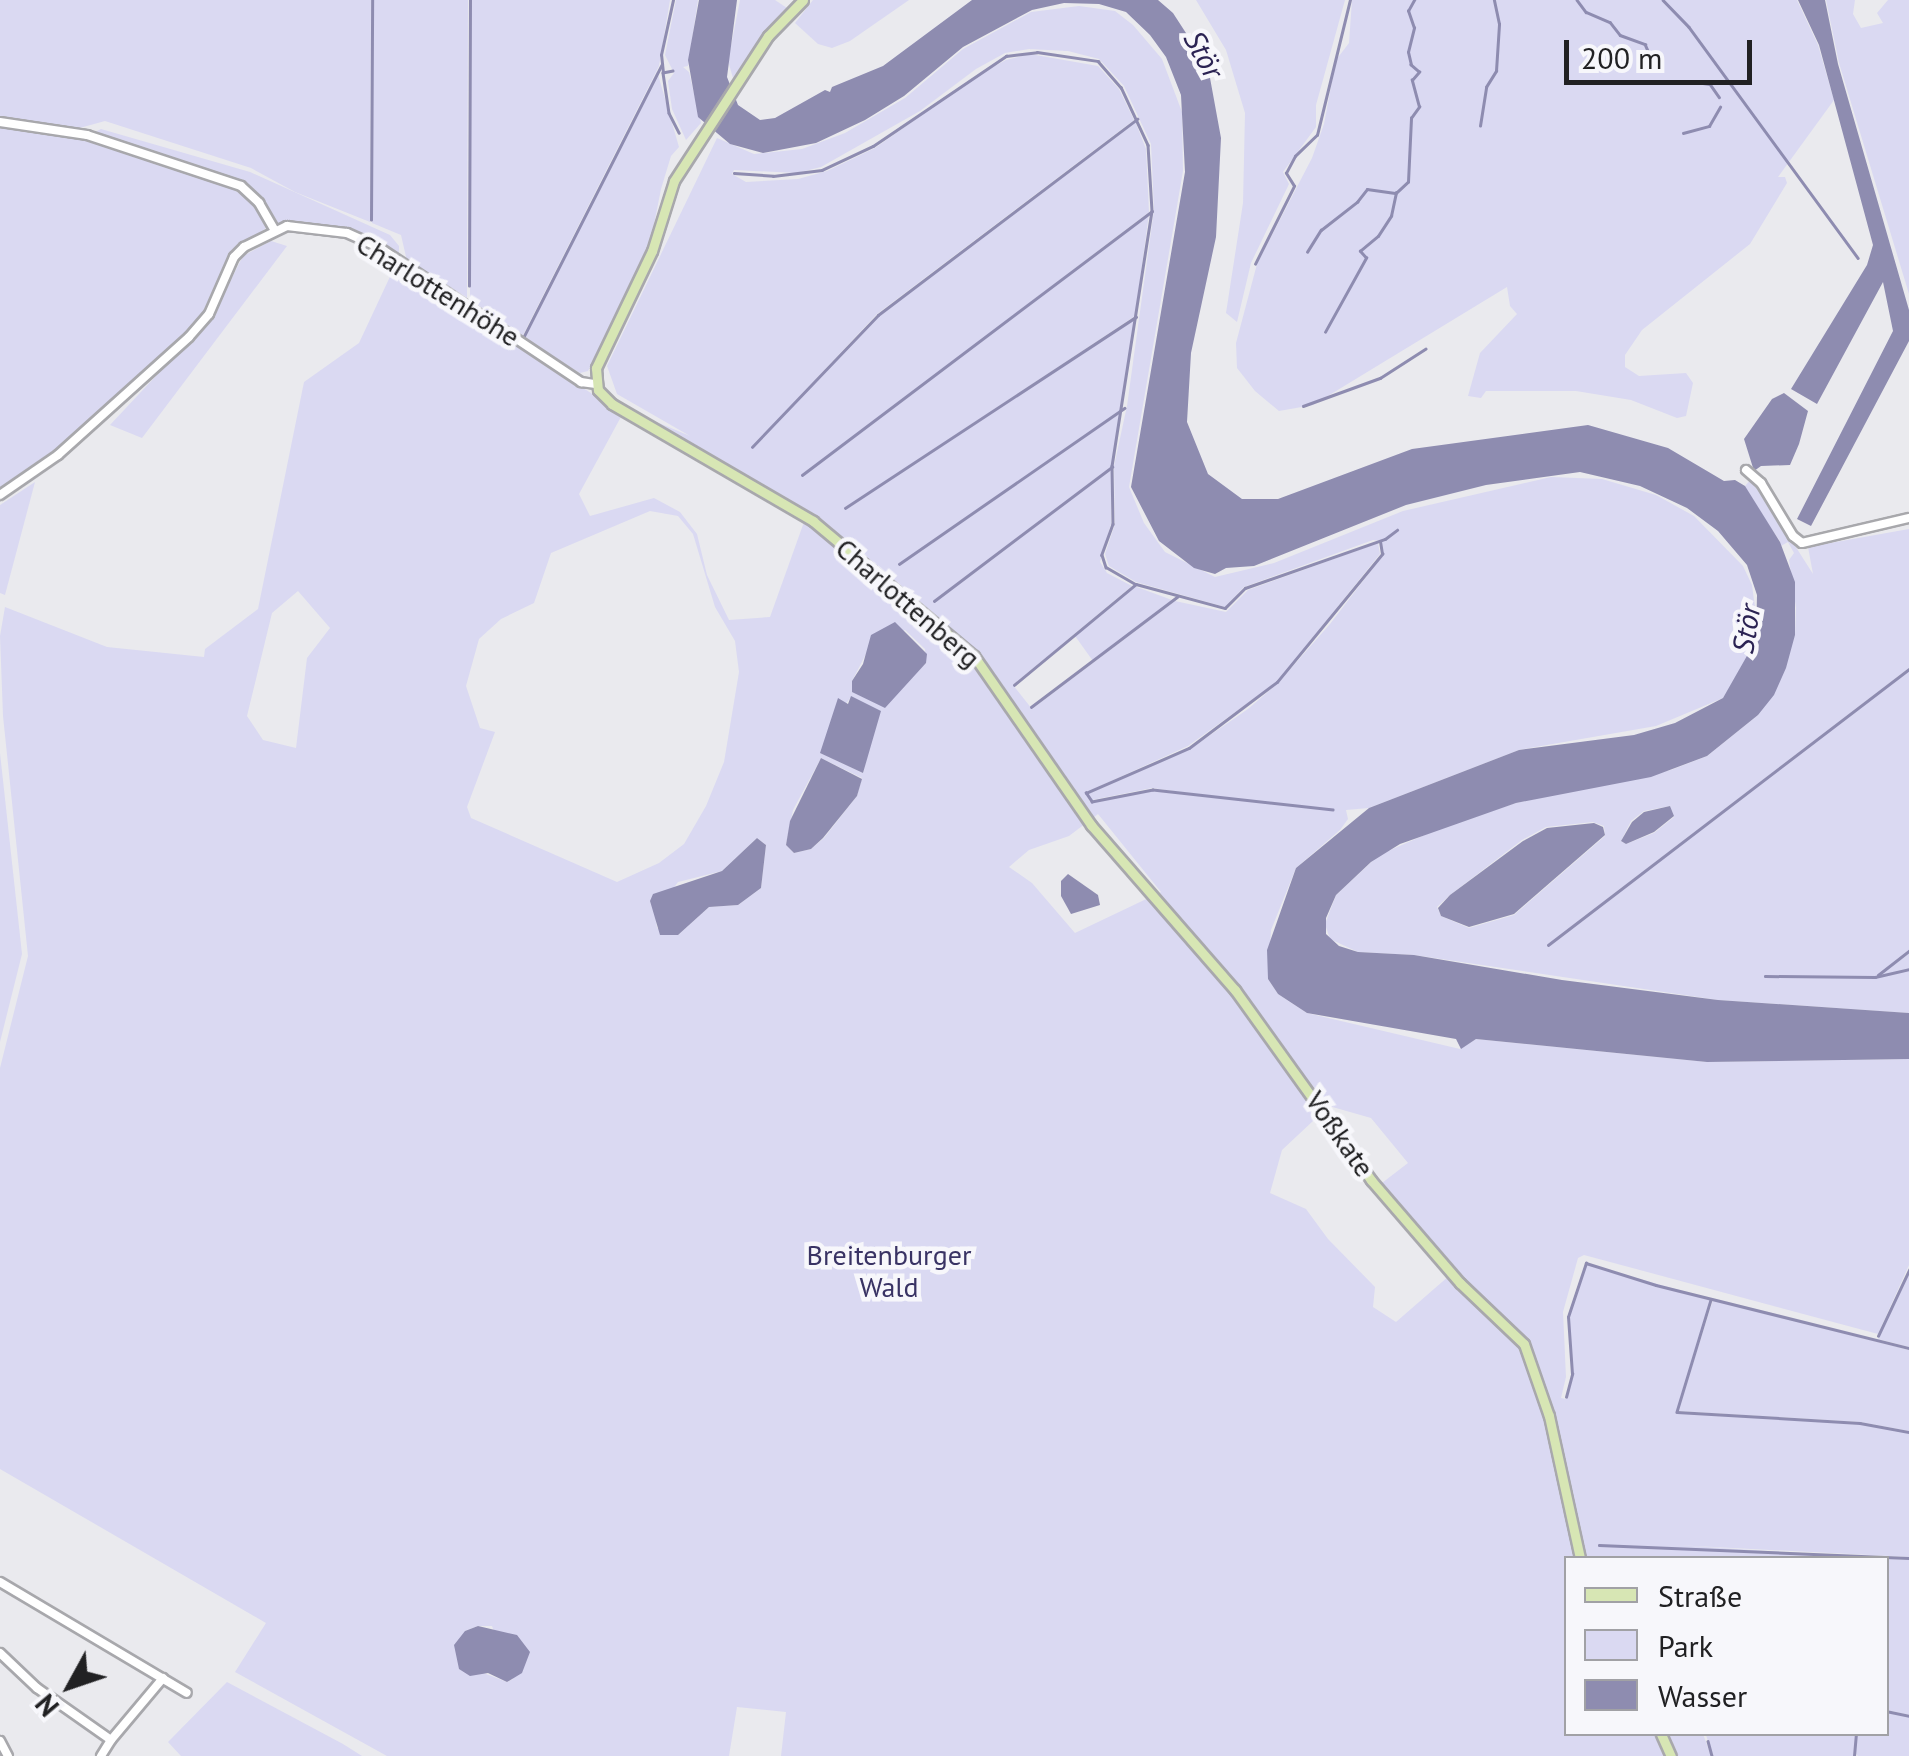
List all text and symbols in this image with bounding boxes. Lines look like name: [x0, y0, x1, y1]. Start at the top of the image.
scale bar: [1569, 20, 1756, 82]
water label: Stör: [1176, 24, 1232, 84]
text: 200 m: [1581, 38, 1662, 77]
street label: Charlottenhöhe: [350, 226, 526, 354]
street label: Charlottenberg: [829, 531, 987, 675]
water label: Stör: [1724, 602, 1768, 656]
street label: Voßkate: [1299, 1085, 1381, 1183]
park label: Breitenburger Wald: [807, 1238, 971, 1304]
legend: [1564, 1556, 1889, 1736]
text: Straße: [1658, 1576, 1742, 1615]
text: Park: [1658, 1626, 1713, 1665]
north arrow: [20, 1636, 120, 1736]
text: Wasser: [1658, 1676, 1747, 1715]
text: N: [27, 1687, 67, 1725]

